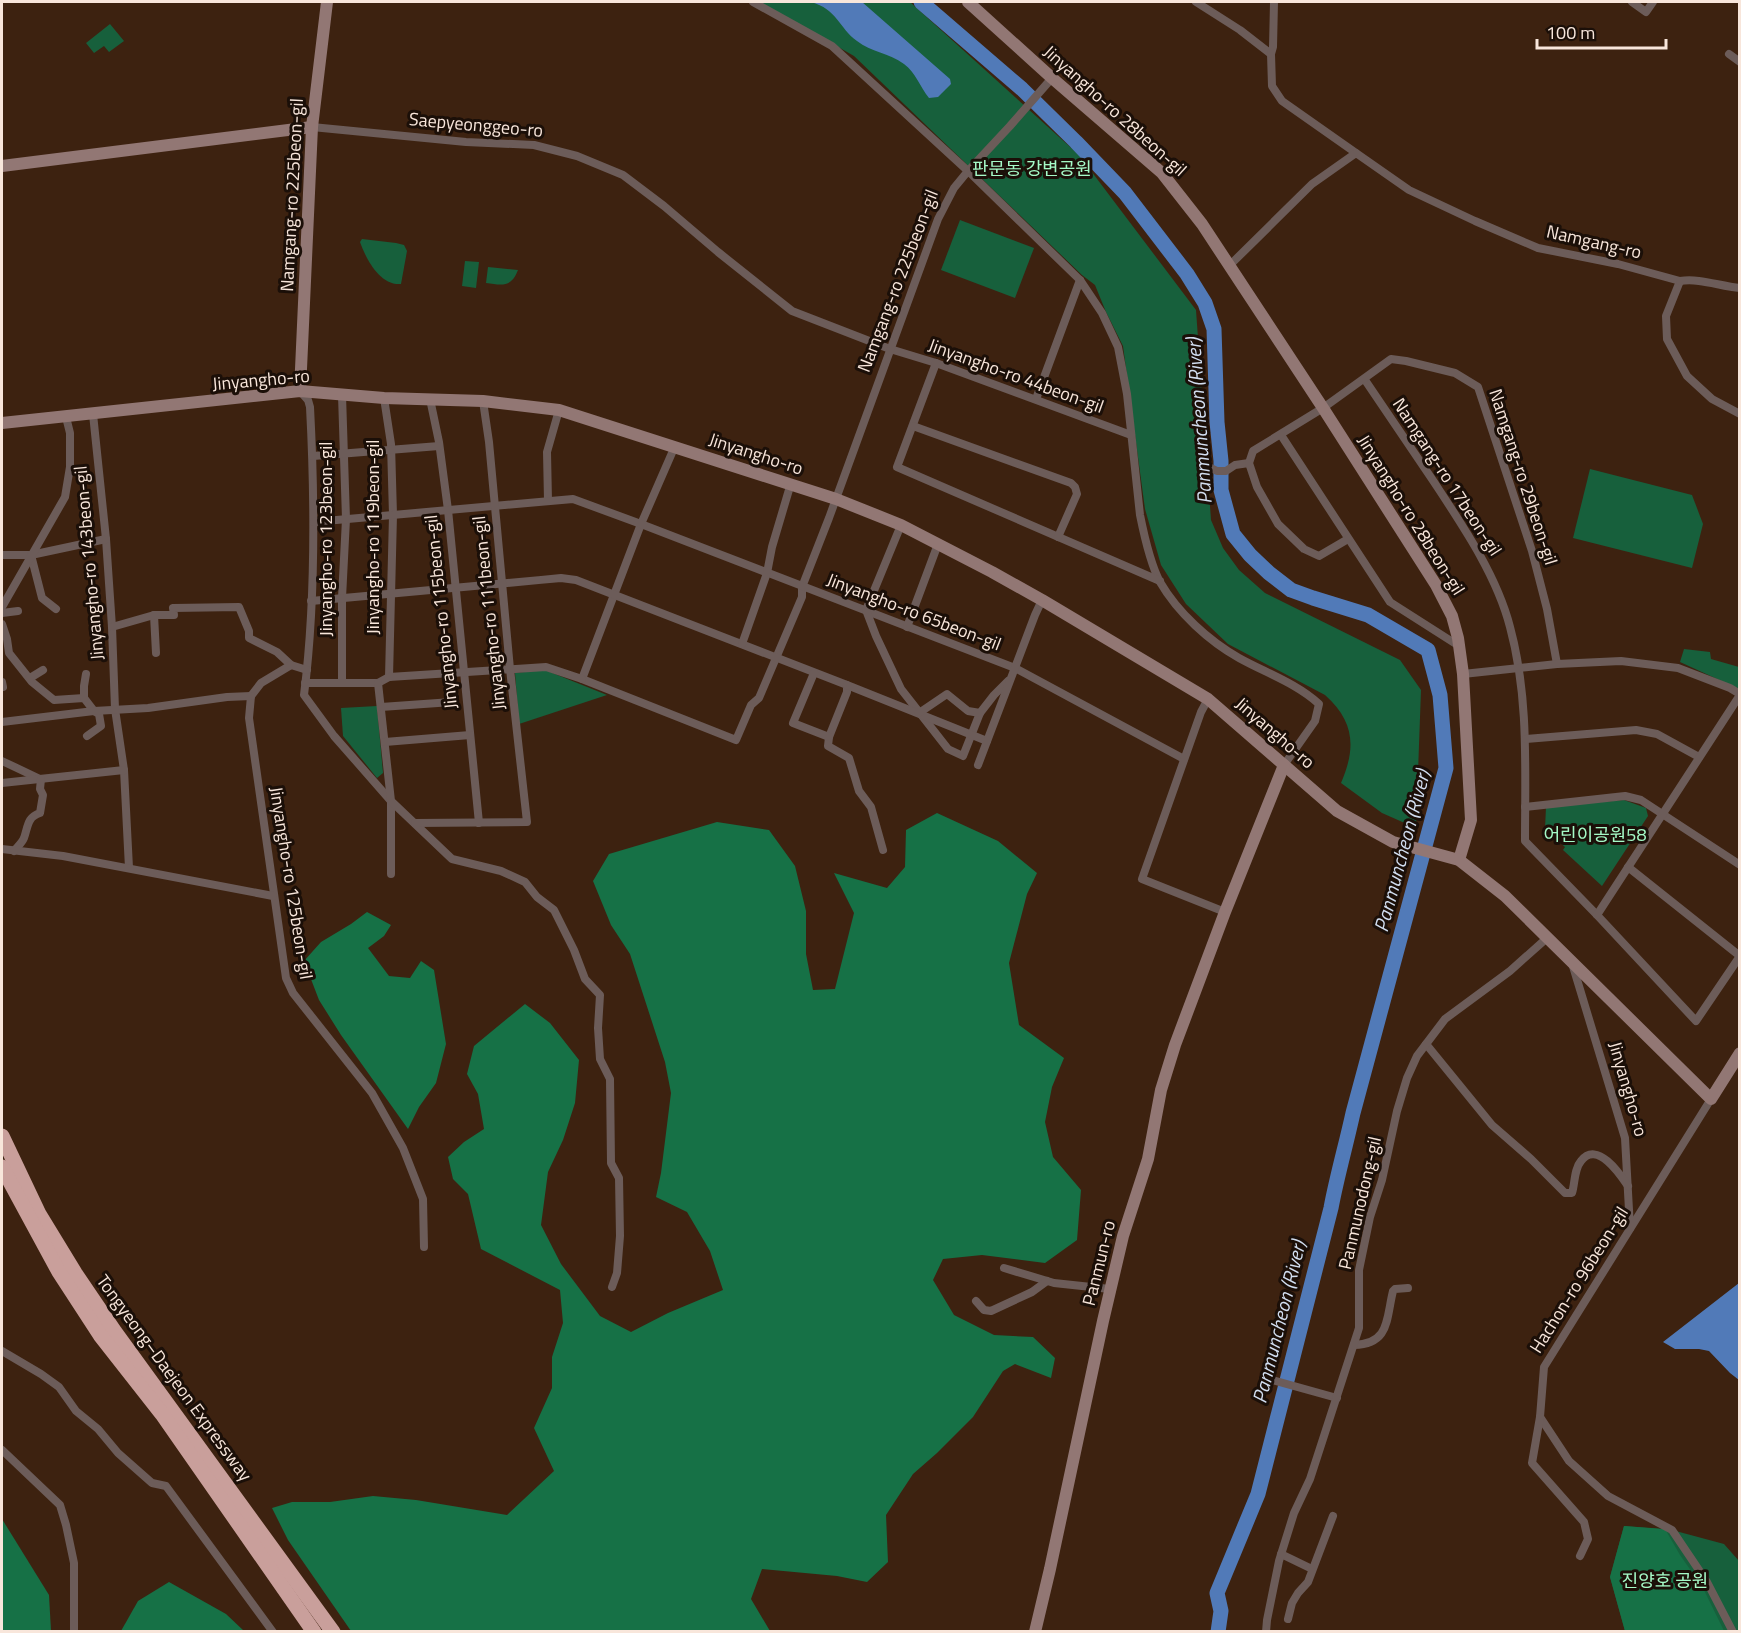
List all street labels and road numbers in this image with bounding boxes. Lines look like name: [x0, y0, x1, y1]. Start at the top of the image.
street label: Jinyangho-ro 28beon-gil: [1038, 39, 1193, 183]
street label: Namgang-ro 225beon-gil: [273, 97, 310, 292]
street label: Saepyeonggeo-ro: [408, 105, 544, 144]
street label: Namgang-ro 225beon-gil: [850, 186, 945, 376]
street label: Namgang-ro: [1544, 217, 1644, 266]
street label: Jinyangho-ro 44beon-gil: [925, 331, 1108, 420]
street label: Jinyangho-ro: [211, 362, 311, 397]
street label: Namgang-ro 29beon-gil: [1482, 385, 1565, 568]
street label: Namgang-ro 17beon-gil: [1386, 392, 1509, 561]
street label: Jinyangho-ro: [705, 426, 807, 481]
street label: Jinyangho-ro 28beon-gil: [1351, 429, 1472, 600]
street label: Jinyangho-ro 119beon-gil: [359, 440, 386, 634]
street label: Jinyangho-ro 123beon-gil: [312, 442, 339, 636]
street label: Jinyangho-ro 143beon-gil: [67, 465, 110, 661]
street label: Jinyangho-ro 115beon-gil: [417, 514, 464, 710]
street label: Jinyangho-ro 111beon-gil: [465, 515, 512, 711]
street label: Jinyangho-ro 65beon-gil: [823, 566, 1005, 657]
street label: Jinyangho-ro: [1230, 690, 1321, 775]
street label: Jinyangho-ro 125beon-gil: [263, 785, 320, 981]
street label: Jinyangho-ro: [1602, 1038, 1655, 1140]
street label: Panmunodong-gil: [1331, 1134, 1388, 1272]
street label: Hachon-ro 96beon-gil: [1523, 1201, 1635, 1358]
street label: Panmun-ro: [1075, 1217, 1122, 1308]
street label: Tongyeong–Daejeon Expressway: [90, 1269, 259, 1487]

